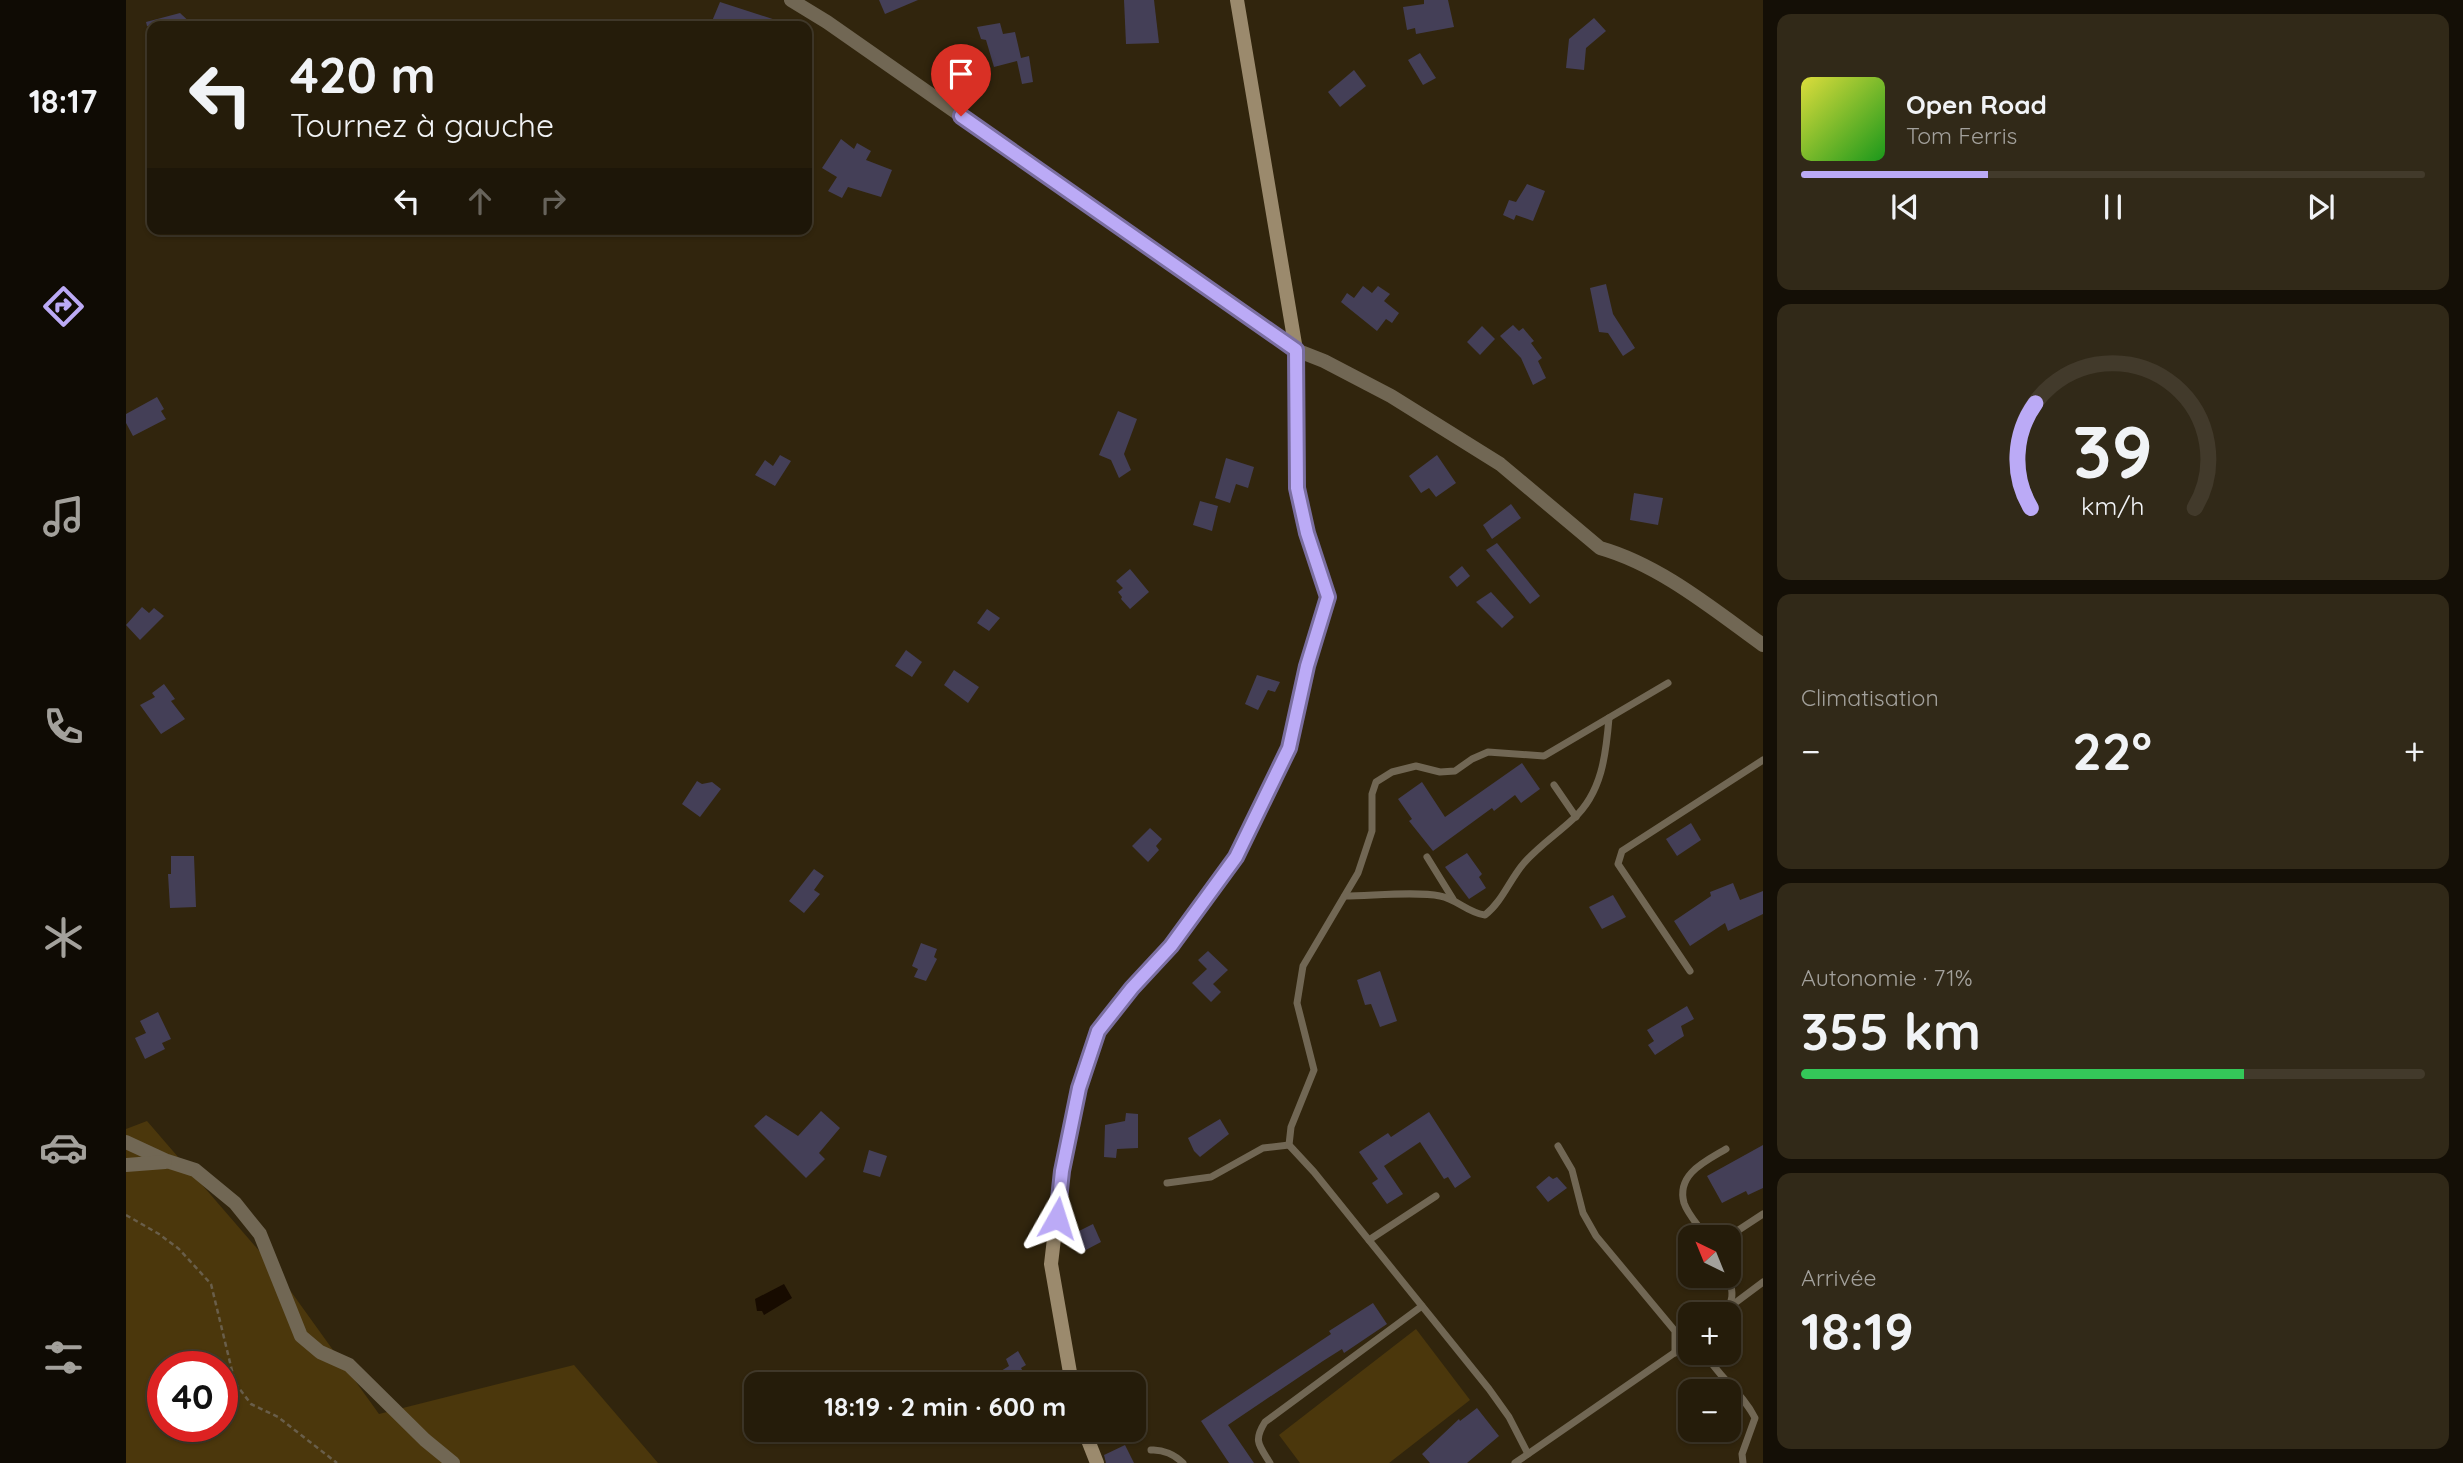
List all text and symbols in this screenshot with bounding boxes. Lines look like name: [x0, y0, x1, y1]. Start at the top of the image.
text: 420 m: [290, 44, 436, 105]
pin: [931, 44, 991, 116]
icon: left: [175, 49, 266, 140]
icon: arrive: [942, 55, 980, 93]
text: 18:17: [29, 81, 97, 121]
text: Open Road: [1906, 88, 2047, 121]
text: Tournez à gauche: [290, 105, 554, 145]
text: Tom Ferris: [1906, 121, 2017, 150]
icon: left: [388, 182, 426, 220]
icon: ahead: [461, 182, 499, 220]
icon: right: [534, 182, 572, 220]
icon: previous: [1886, 188, 1924, 226]
icon: pause: [2094, 188, 2132, 226]
icon: next: [2302, 188, 2340, 226]
icon: directions: [39, 282, 88, 331]
text: 39: [2073, 405, 2153, 496]
text: km/h: [2081, 489, 2145, 520]
icon: music: [39, 492, 88, 541]
text: Climatisation: [1801, 683, 1939, 712]
icon: phone: [39, 702, 88, 751]
text: 22°: [2072, 718, 2152, 783]
text: −: [1801, 727, 1821, 775]
text: +: [2404, 727, 2425, 775]
icon: climate: [39, 913, 88, 962]
text: Autonomie · 71%: [1801, 963, 1973, 992]
text: 355 km: [1801, 998, 1981, 1063]
icon: car: [39, 1123, 88, 1172]
position arrow: [1020, 1181, 1094, 1255]
north arrow: [1678, 1225, 1741, 1288]
map controls: [1678, 1225, 1741, 1442]
text: Arrivée: [1801, 1263, 1877, 1292]
text: 18:19: [1801, 1298, 1914, 1363]
button: +: [1678, 1302, 1741, 1365]
icon: filters: [39, 1333, 88, 1382]
speed limit sign: 40: [147, 1351, 238, 1442]
button: −: [1678, 1379, 1741, 1442]
text: 18:19 · 2 min · 600 m: [824, 1390, 1066, 1423]

